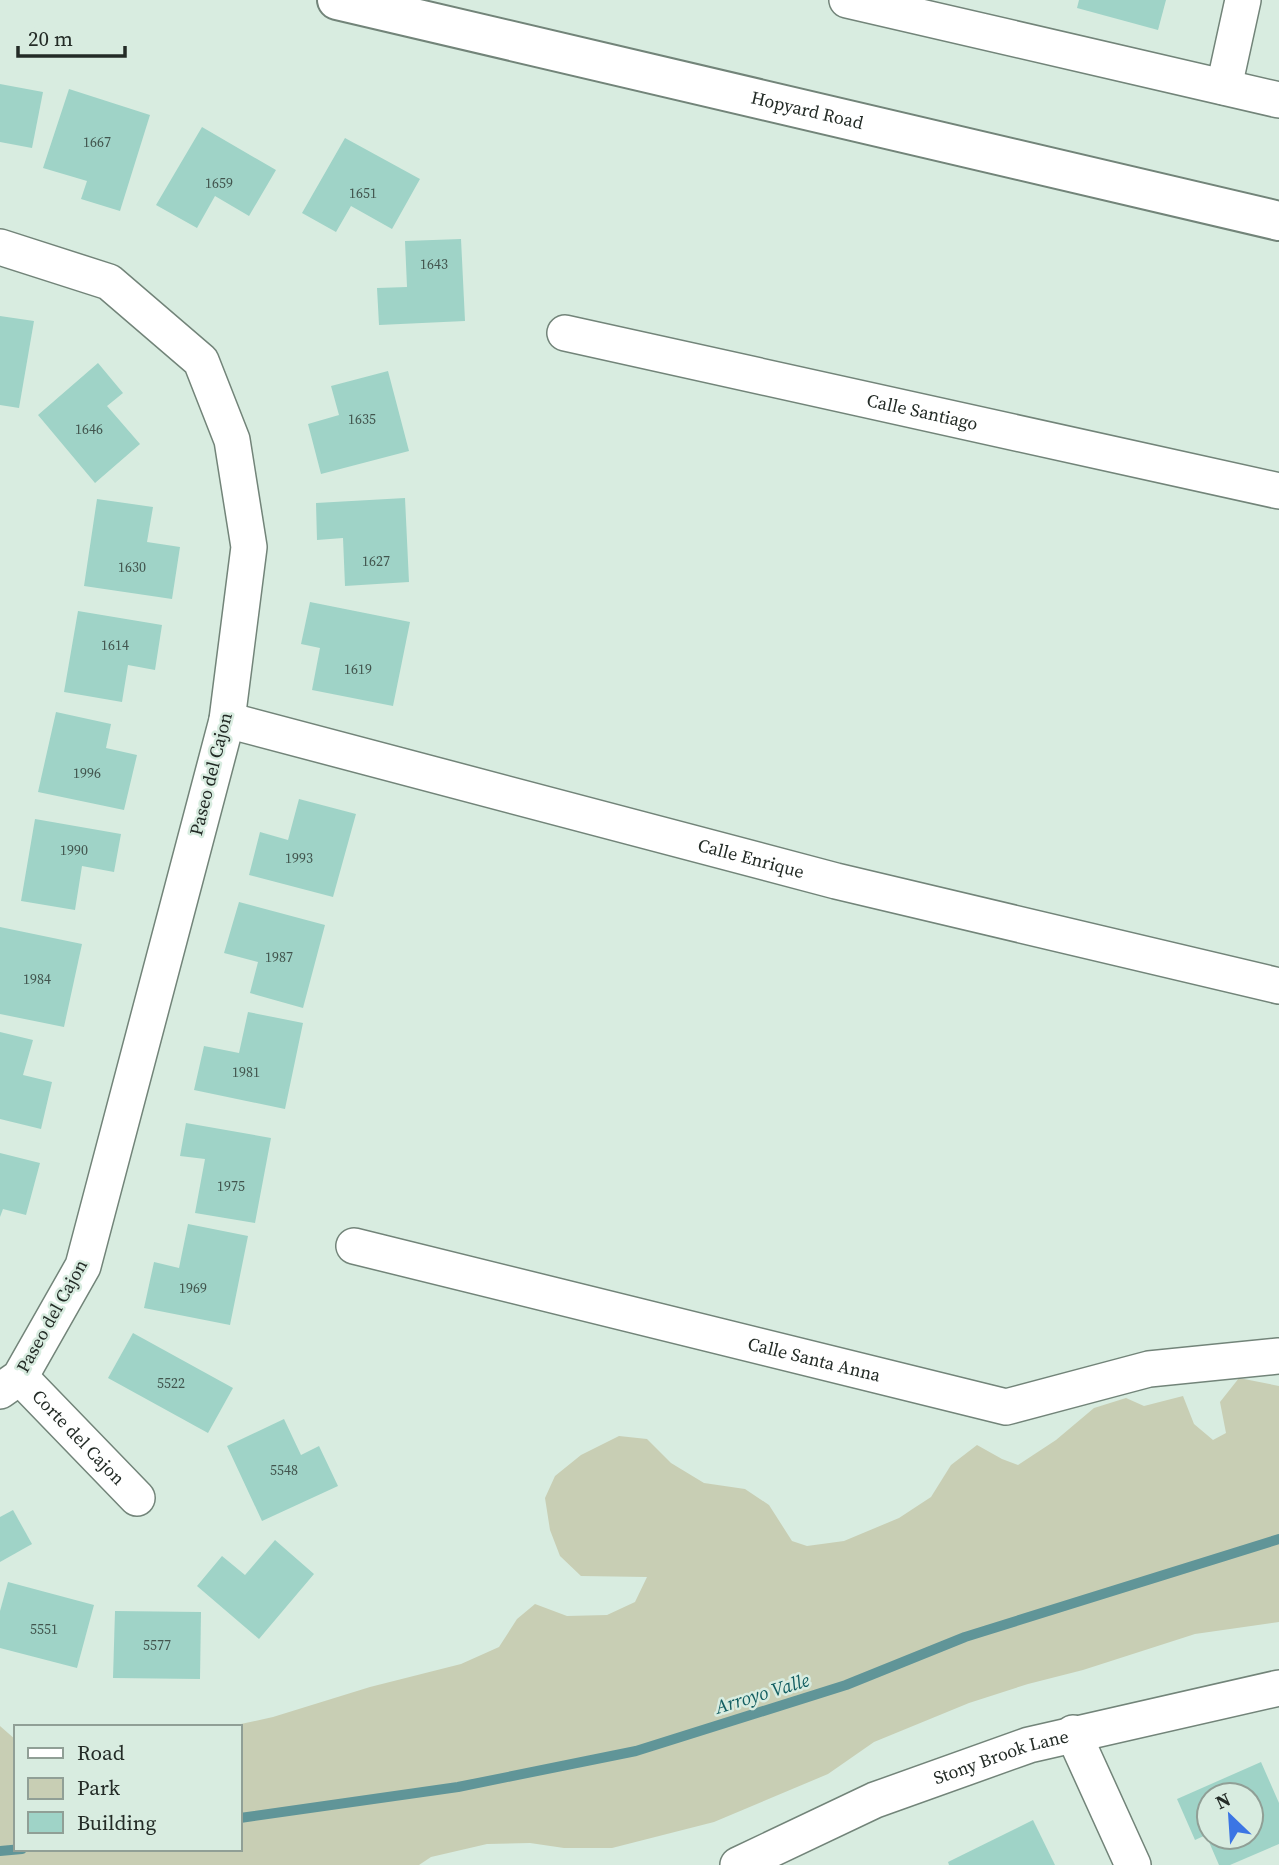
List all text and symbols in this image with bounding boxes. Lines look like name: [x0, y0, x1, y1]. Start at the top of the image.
scale bar: [18, 14, 124, 58]
text: 20 m: [28, 24, 73, 53]
street label: Hopyard Road: [749, 85, 866, 135]
house number: 1667: [83, 132, 111, 152]
house number: 1659: [205, 173, 233, 193]
house number: 1651: [349, 183, 377, 203]
house number: 1643: [420, 254, 448, 274]
street label: Calle Santiago: [865, 387, 980, 436]
house number: 1635: [348, 409, 376, 429]
house number: 1646: [75, 419, 103, 439]
house number: 1627: [362, 551, 390, 571]
house number: 1630: [118, 557, 146, 577]
house number: 1614: [101, 635, 129, 655]
house number: 1619: [344, 659, 372, 679]
street label: Paseo del Cajon: [183, 710, 238, 838]
house number: 1996: [73, 763, 101, 783]
street label: Calle Enrique: [695, 832, 807, 884]
house number: 1990: [60, 840, 88, 860]
house number: 1993: [285, 848, 313, 868]
house number: 1987: [265, 947, 293, 967]
house number: 1984: [23, 969, 51, 989]
house number: 1981: [232, 1062, 260, 1082]
house number: 1975: [217, 1176, 245, 1196]
street label: Paseo del Cajon: [10, 1255, 93, 1377]
house number: 1969: [179, 1278, 207, 1298]
street label: Calle Santa Anna: [745, 1331, 884, 1388]
house number: 5522: [157, 1373, 185, 1393]
street label: Corte del Cajon: [27, 1384, 131, 1490]
house number: 5548: [270, 1460, 298, 1480]
house number: 5551: [30, 1619, 58, 1639]
house number: 5577: [143, 1635, 171, 1655]
water label: Arroyo Valle: [711, 1666, 813, 1720]
street label: Stony Brook Lane: [930, 1723, 1071, 1790]
legend: [14, 1725, 242, 1851]
text: Road: [77, 1738, 125, 1767]
text: Park: [77, 1773, 121, 1802]
north arrow: [1195, 1781, 1265, 1851]
text: N: [1211, 1786, 1235, 1815]
text: Building: [77, 1808, 156, 1837]

